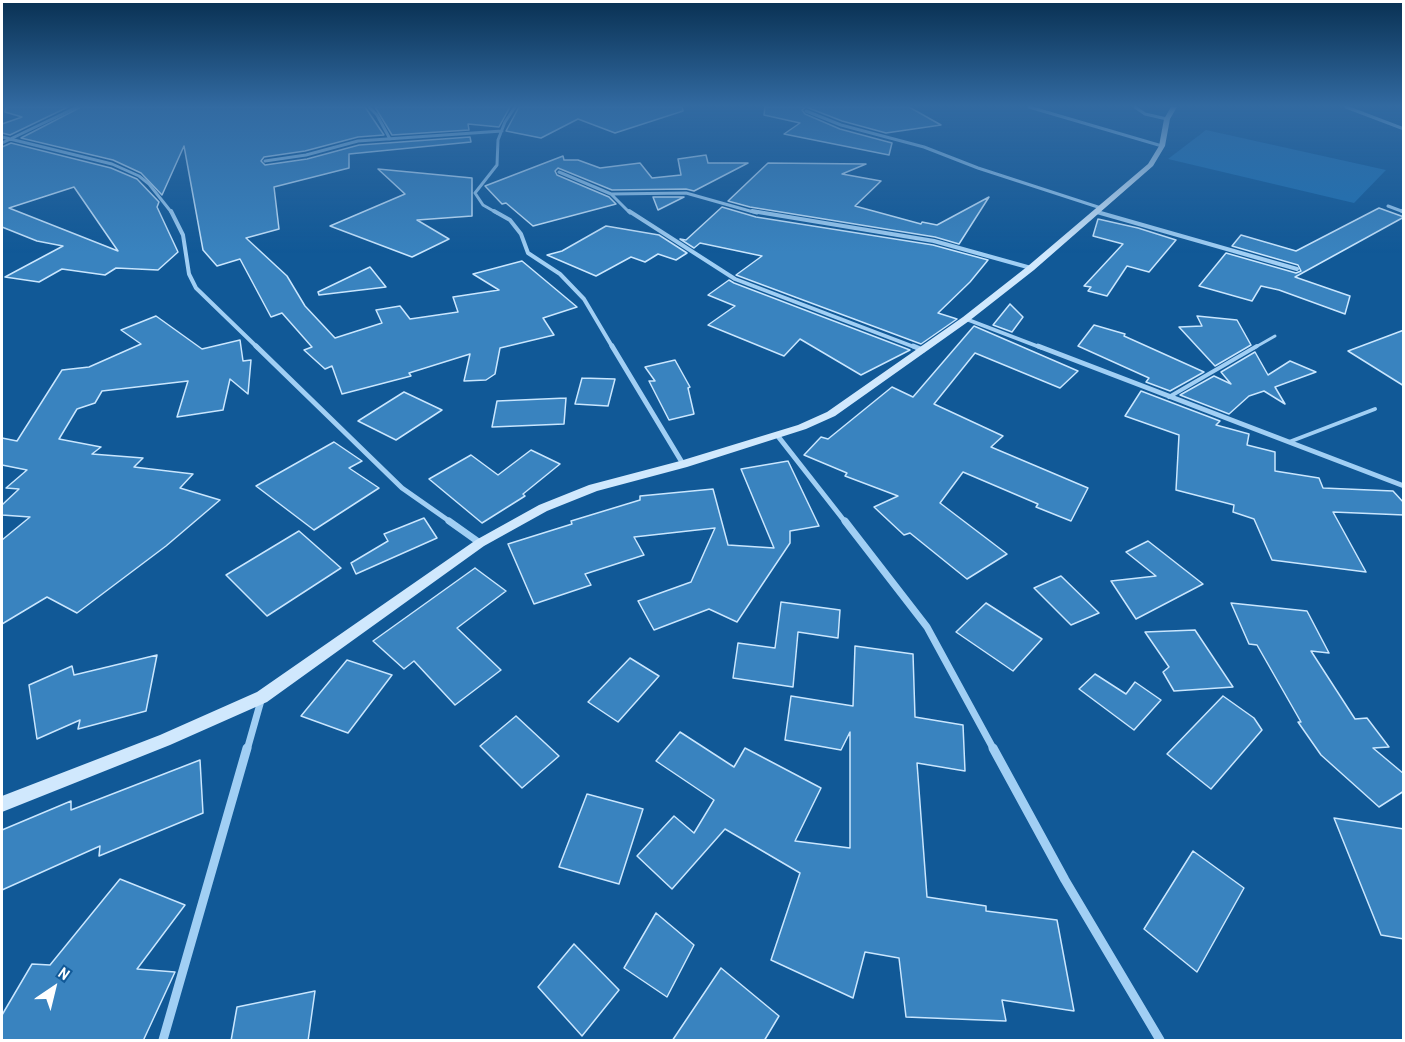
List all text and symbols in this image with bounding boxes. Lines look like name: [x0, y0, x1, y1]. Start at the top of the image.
north arrow: [24, 958, 84, 1018]
text: N: [54, 962, 75, 985]

